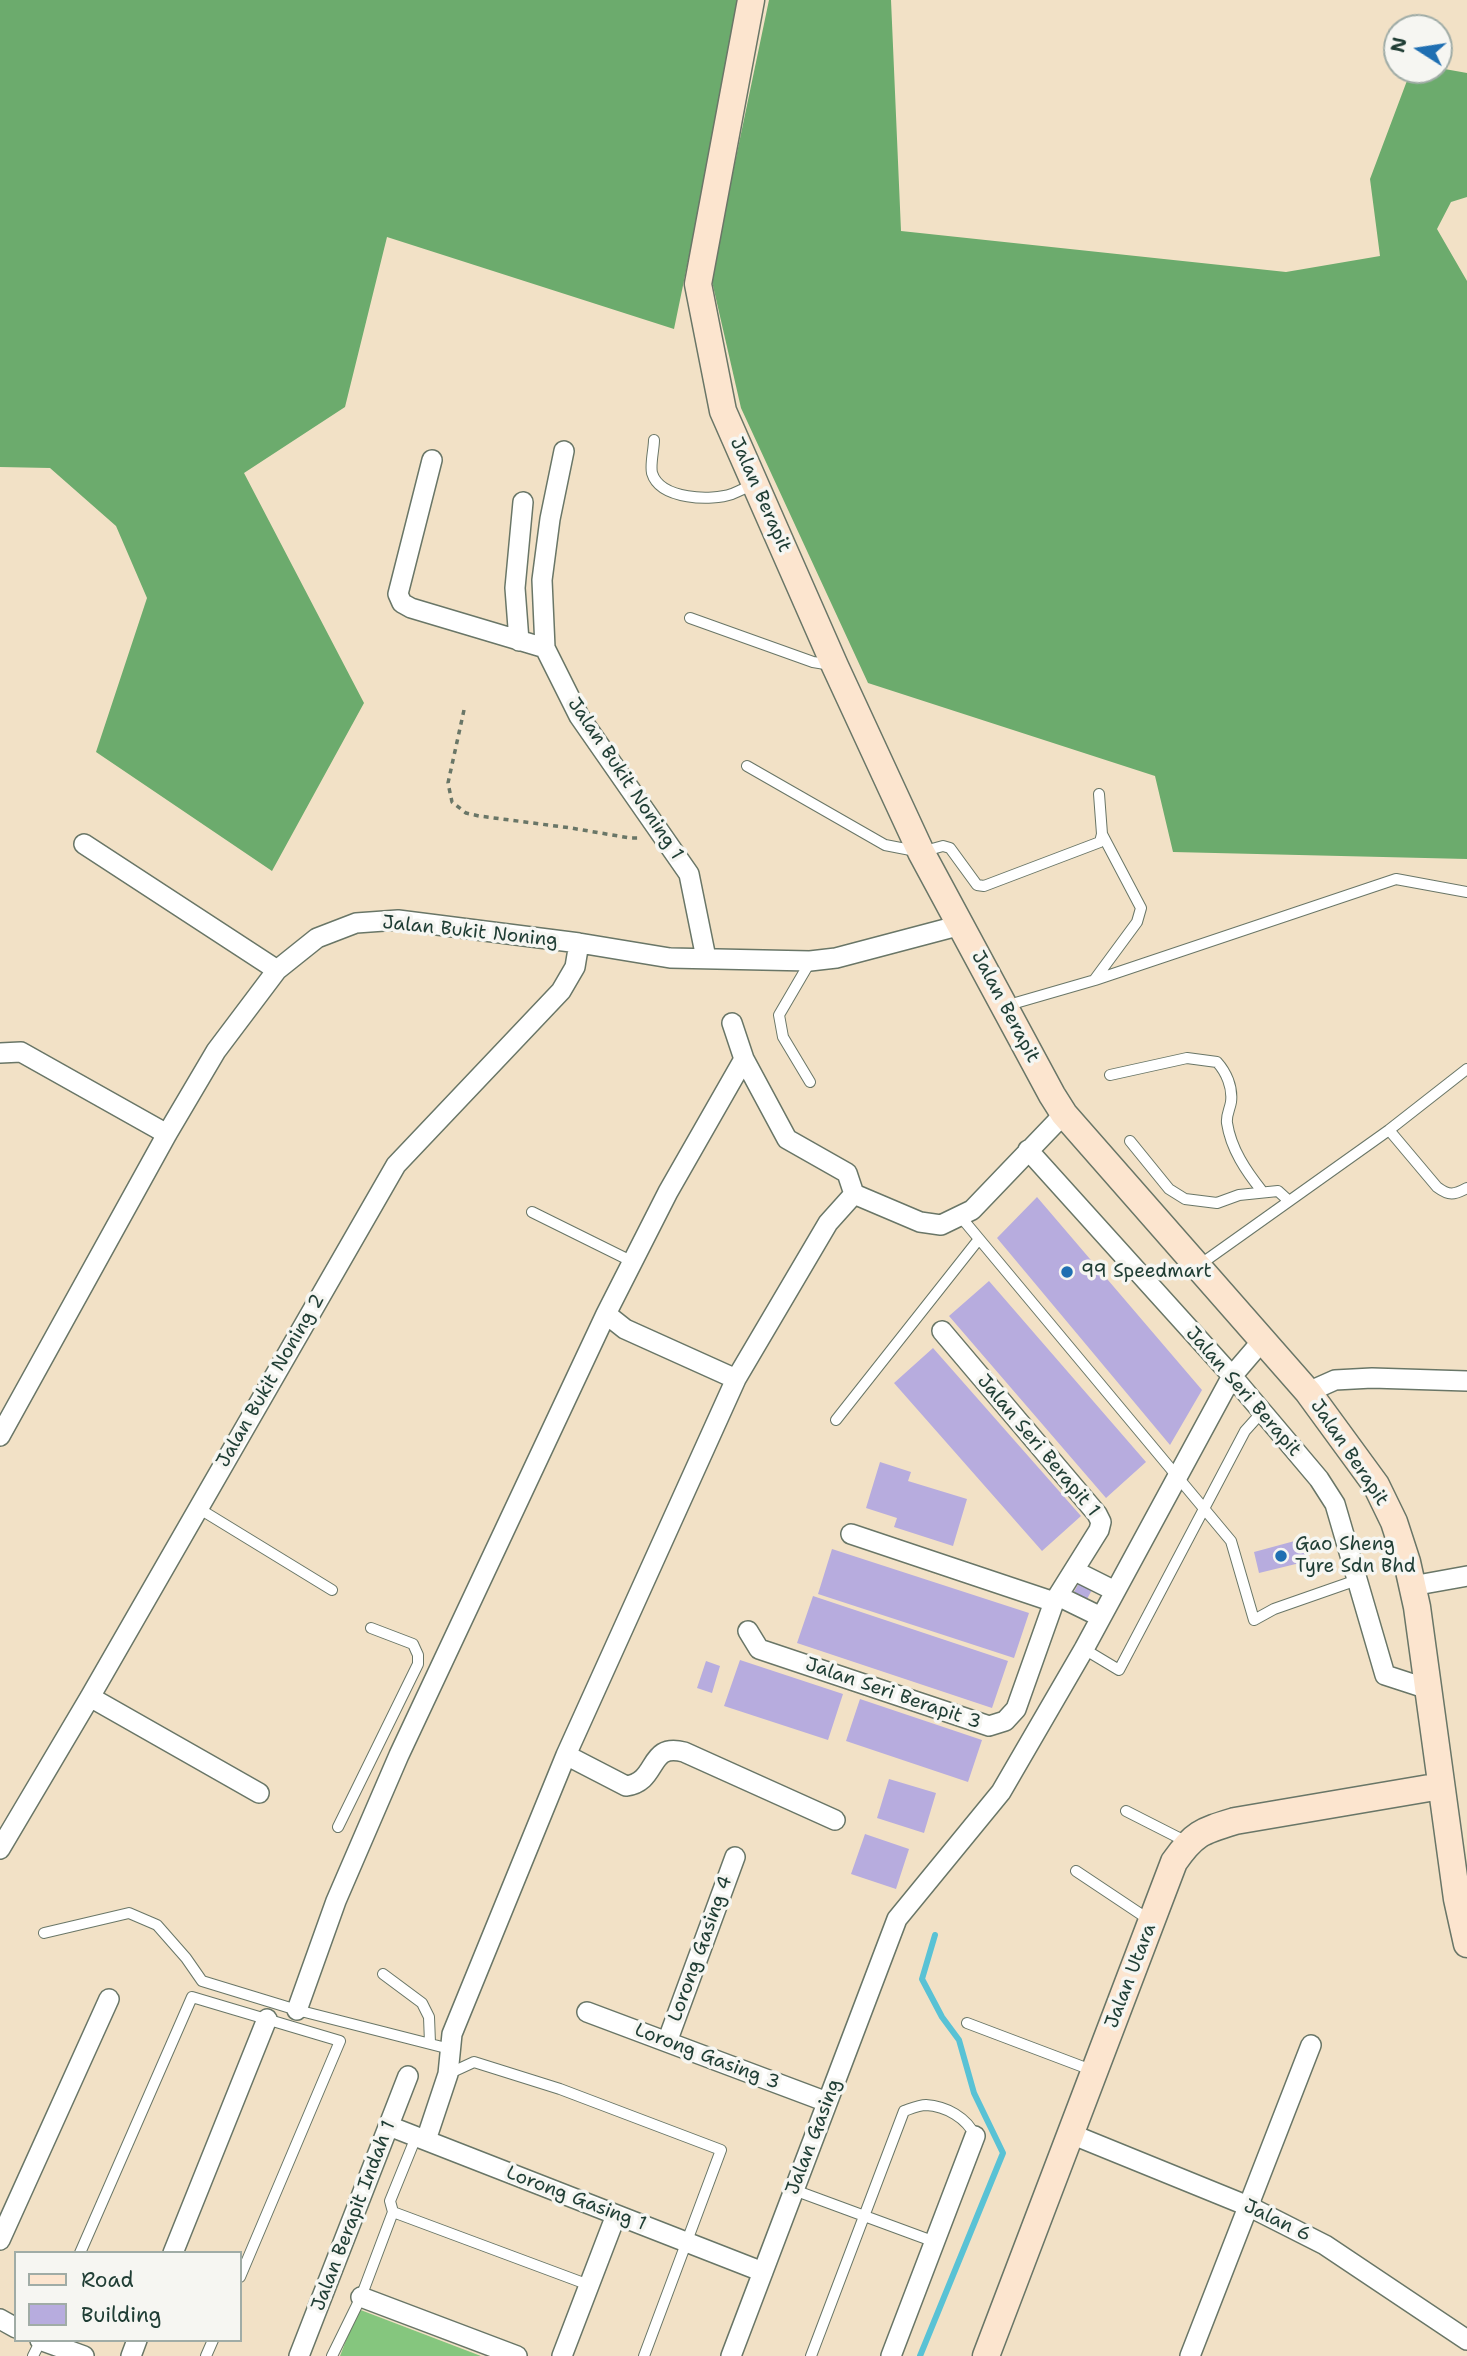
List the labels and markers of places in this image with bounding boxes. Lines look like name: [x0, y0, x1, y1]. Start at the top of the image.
place label: 99 Speedmart: [1081, 1261, 1212, 1283]
marker: 99 Speedmart: [1059, 1264, 1075, 1280]
place label: Gao Sheng Tyre Sdn Bhd: [1295, 1534, 1416, 1578]
marker: Gao Sheng Tyre Sdn Bhd: [1273, 1548, 1289, 1564]

